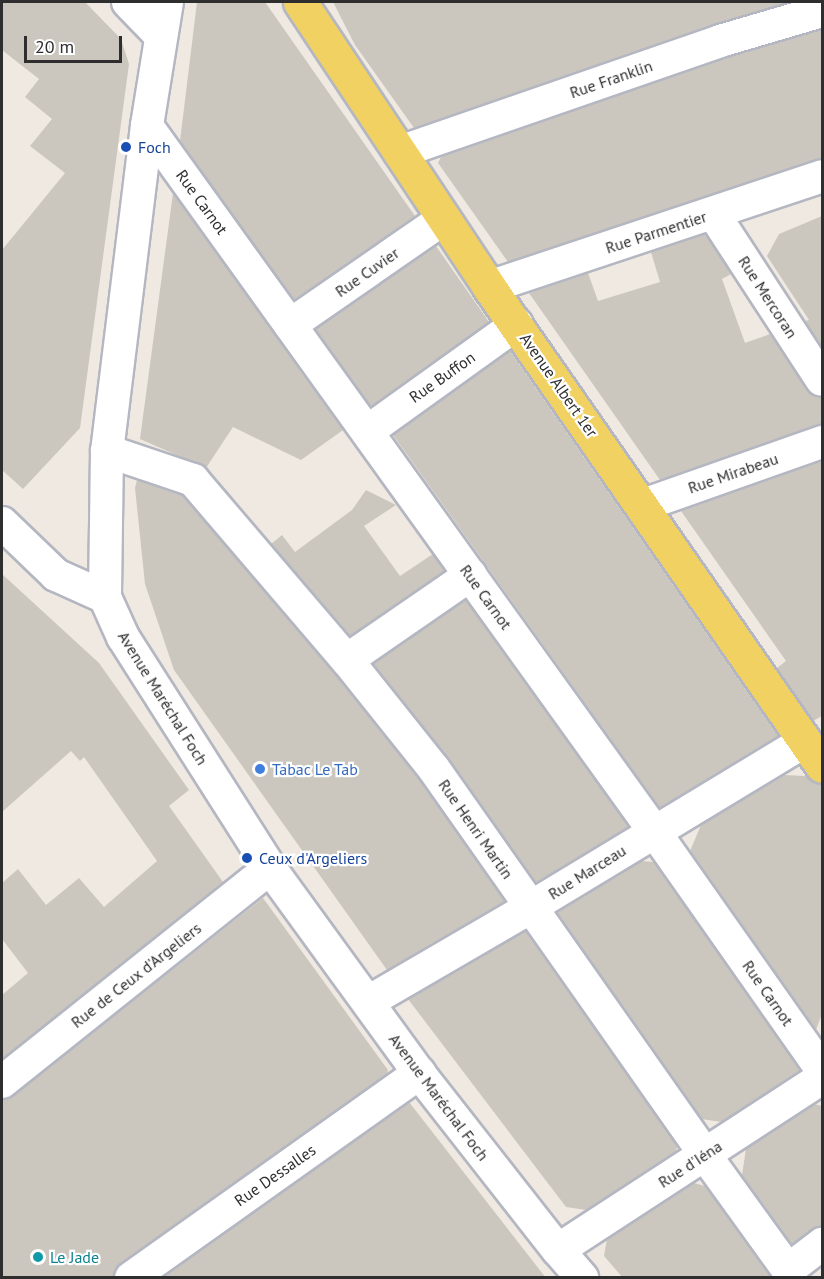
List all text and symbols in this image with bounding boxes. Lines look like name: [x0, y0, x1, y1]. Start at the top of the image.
scale bar: [27, 24, 124, 62]
text: 20 m: [35, 35, 74, 58]
street label: Rue Franklin: [567, 56, 655, 102]
place label: Foch: [138, 137, 171, 157]
marker: Foch: [119, 140, 133, 154]
street label: Rue Carnot: [172, 166, 232, 238]
street label: Rue Parmentier: [603, 207, 709, 257]
street label: Rue Cuvier: [331, 243, 403, 301]
street label: Rue Mercoran: [734, 252, 802, 342]
street label: Avenue Albert 1er: [516, 329, 602, 441]
street label: Rue Buffon: [405, 347, 479, 407]
street label: Rue Mirabeau: [685, 449, 781, 497]
street label: Rue Carnot: [456, 561, 516, 633]
street label: Avenue Maréchal Foch: [114, 628, 212, 768]
place label: Tabac Le Tab: [272, 759, 359, 779]
marker: Tabac Le Tab: [253, 762, 267, 776]
street label: Rue Henri Martin: [435, 776, 517, 882]
street label: Rue Marceau: [545, 841, 629, 903]
place label: Ceux d'Argeliers: [259, 848, 368, 868]
marker: Ceux d'Argeliers: [240, 851, 254, 865]
street label: Rue de Ceux d'Argeliers: [67, 918, 205, 1032]
street label: Rue Carnot: [739, 957, 797, 1029]
street label: Avenue Maréchal Foch: [385, 1030, 493, 1164]
street label: Rue d'Iéna: [655, 1136, 725, 1192]
street label: Rue Dessalles: [231, 1140, 319, 1210]
place label: Le Jade: [50, 1247, 99, 1267]
marker: Le Jade: [31, 1250, 45, 1264]

